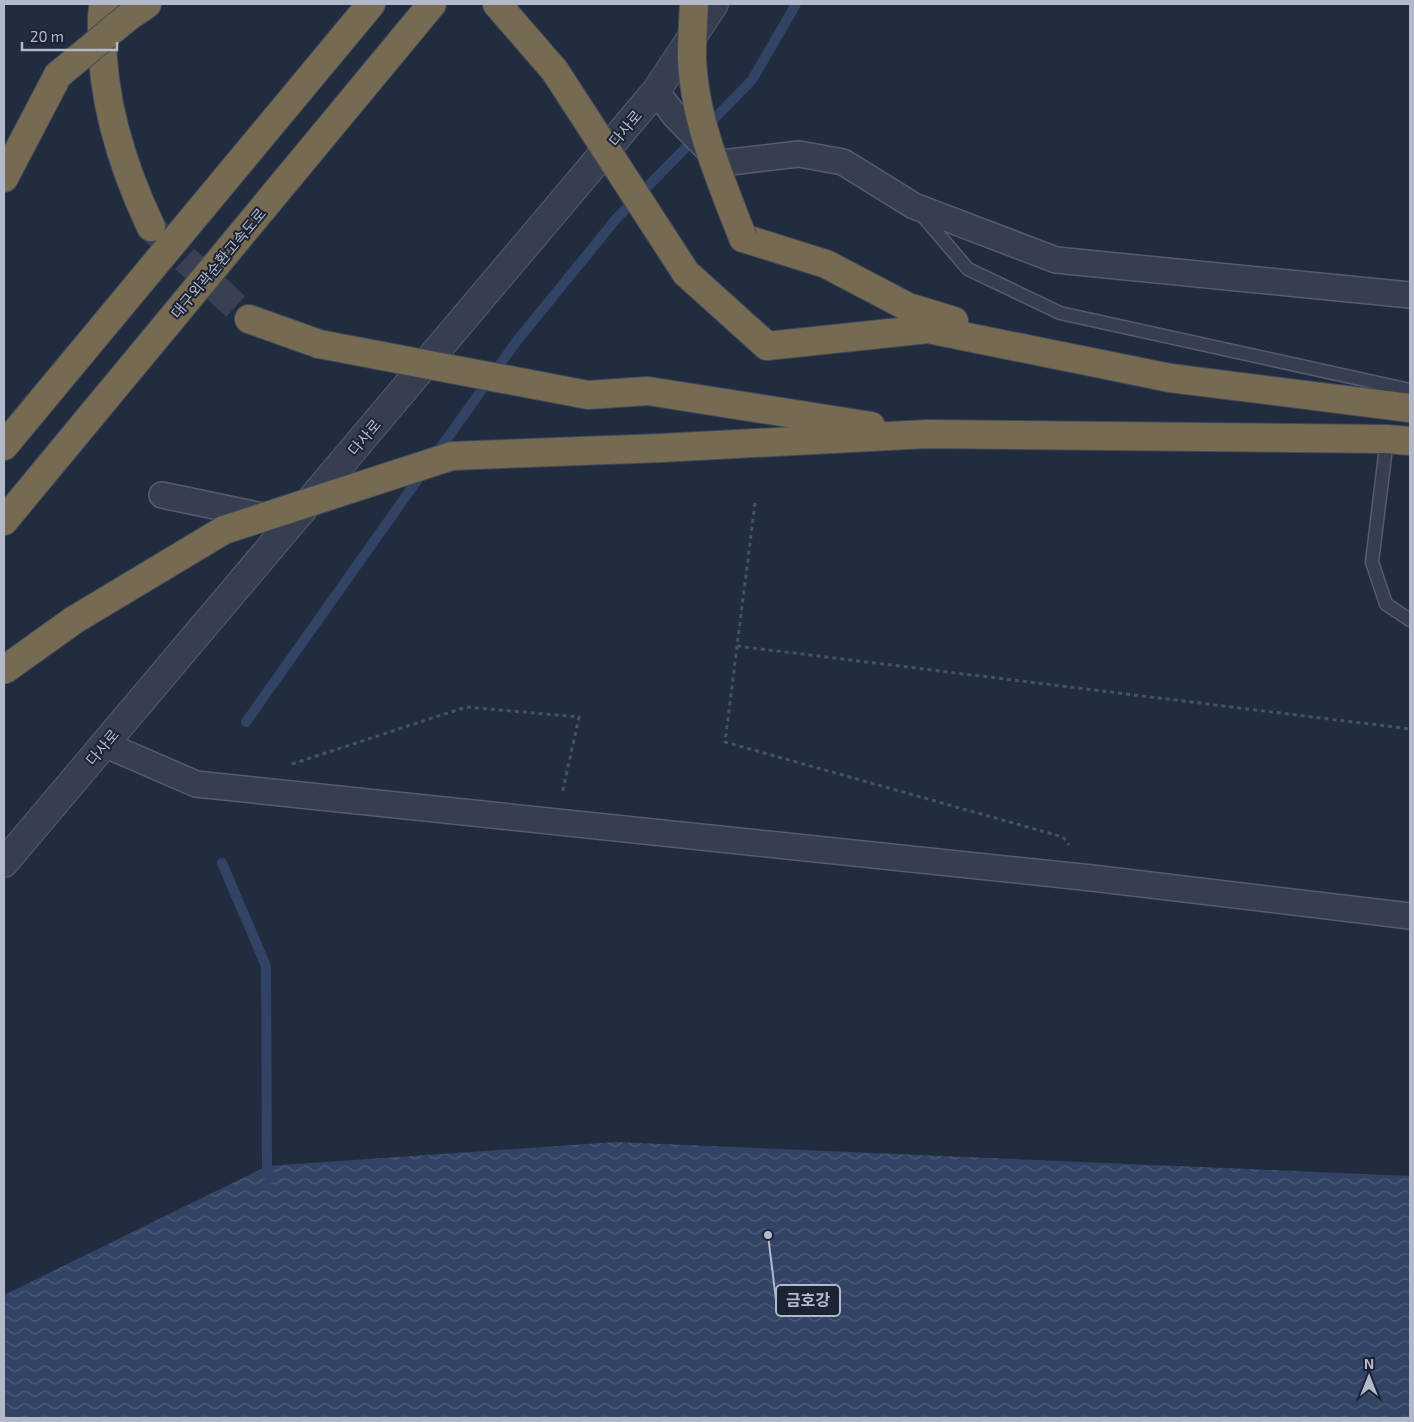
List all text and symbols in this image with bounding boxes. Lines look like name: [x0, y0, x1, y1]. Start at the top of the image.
scale bar: [22, 20, 118, 52]
text: 20 m: [30, 27, 64, 45]
street label: 다사로: [605, 106, 645, 150]
street label: 대구외곽순환고속도로: [167, 204, 269, 322]
street label: 다사로: [344, 415, 384, 459]
street label: 다사로: [82, 725, 122, 769]
callout: 금호강: [776, 1285, 840, 1316]
text: 금호강: [786, 1290, 830, 1309]
north arrow: [1344, 1352, 1394, 1402]
text: N: [1364, 1355, 1374, 1372]

